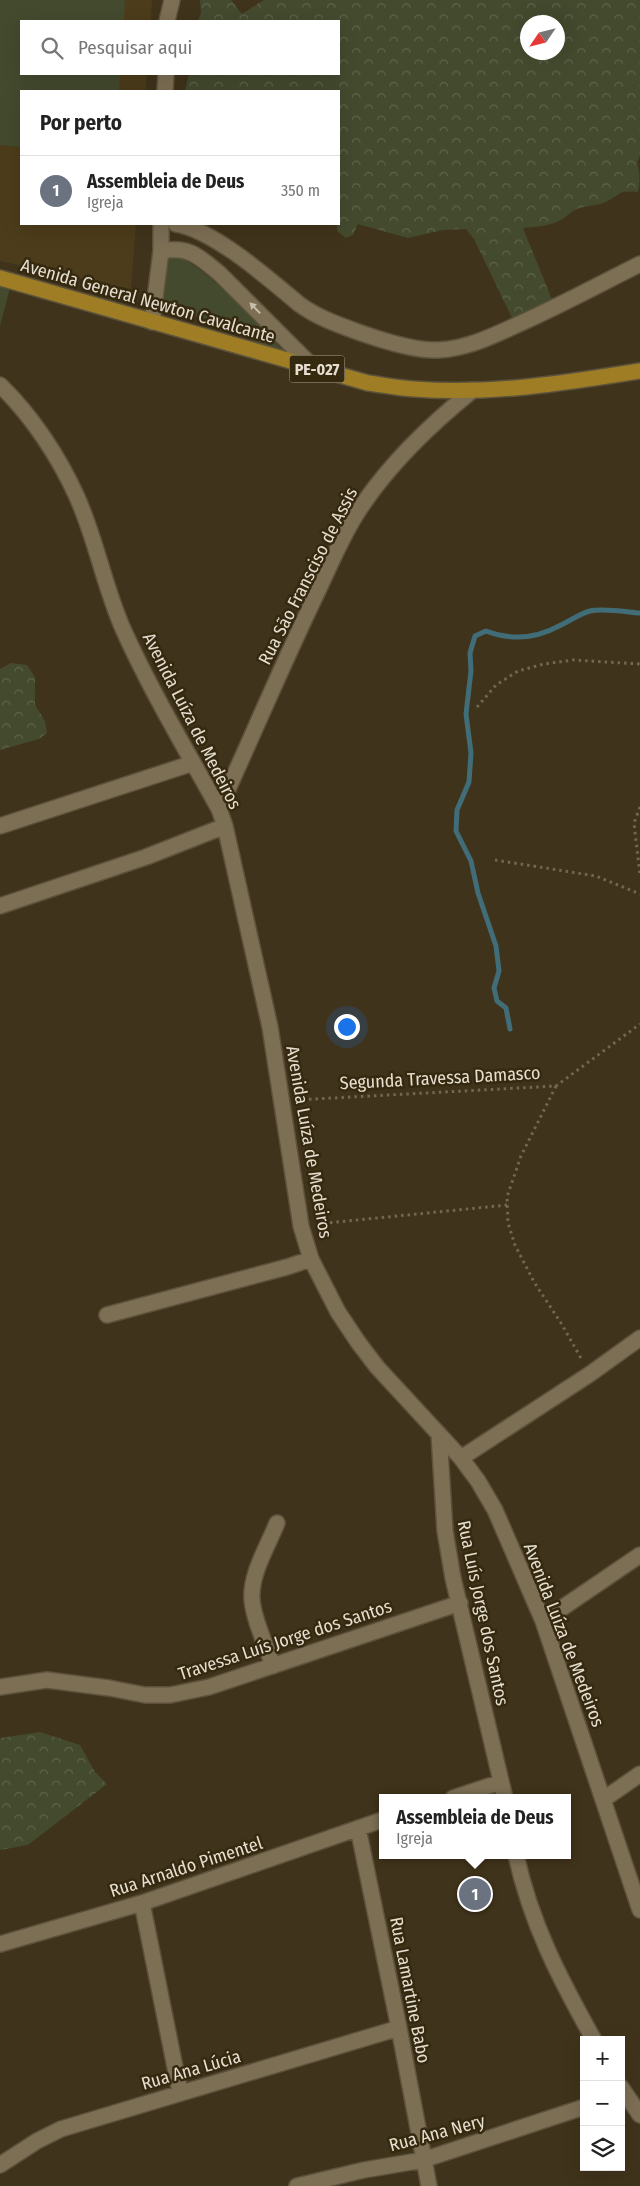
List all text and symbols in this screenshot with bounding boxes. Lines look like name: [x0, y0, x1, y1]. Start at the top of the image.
north arrow: [520, 15, 565, 60]
search box: [20, 20, 340, 75]
icon: search: [38, 34, 66, 62]
text: Pesquisar aqui: [78, 36, 192, 59]
text: Por perto: [40, 110, 122, 136]
text: Assembleia de Deus: [87, 170, 244, 193]
text: 1: [53, 181, 59, 200]
text: 350 m: [281, 181, 320, 200]
text: Igreja: [87, 193, 124, 212]
street label: Avenida General Newton Cavalcante: [18, 254, 278, 348]
one-way arrow: [249, 303, 261, 315]
road number: PE-027: [290, 356, 344, 382]
street label: Rua São Fransciso de Assis: [254, 483, 362, 668]
street label: Avenida Luíza de Medeiros: [138, 629, 246, 813]
your location: [334, 1014, 360, 1040]
street label: Avenida Luíza de Medeiros: [281, 1044, 337, 1240]
street label: Segunda Travessa Damasco: [339, 1062, 541, 1094]
street label: Rua Luís Jorge dos Santos: [453, 1518, 513, 1708]
street label: Avenida Luíza de Medeiros: [519, 1540, 609, 1730]
street label: Travessa Luís Jorge dos Santos: [175, 1595, 395, 1685]
popup: [379, 1794, 571, 1859]
text: Assembleia de Deus: [396, 1806, 554, 1829]
text: Igreja: [396, 1829, 433, 1848]
street label: Rua Arnaldo Pimentel: [107, 1832, 266, 1902]
pin: 1: [459, 1875, 491, 1913]
street label: Rua Lamartine Babo: [385, 1915, 435, 2065]
map controls: [580, 2036, 625, 2171]
button: +: [580, 2036, 625, 2081]
street label: Rua Ana Lúcia: [139, 2045, 243, 2095]
button: −: [580, 2081, 625, 2126]
street label: Rua Ana Nery: [387, 2110, 487, 2156]
button: layers: [580, 2126, 625, 2171]

